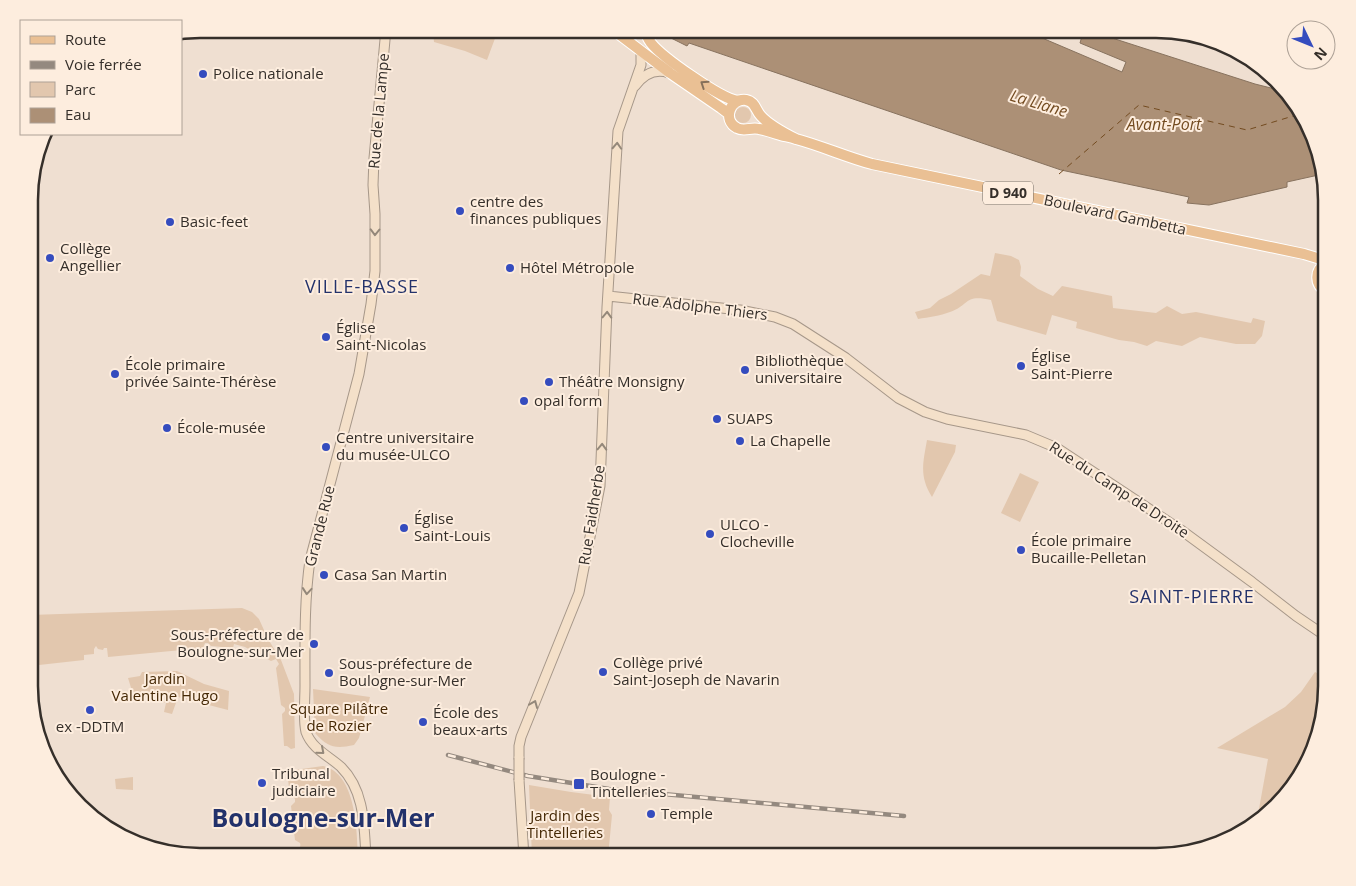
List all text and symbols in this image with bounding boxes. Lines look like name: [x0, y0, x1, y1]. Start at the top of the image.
legend: [20, 20, 182, 135]
north arrow: [1286, 20, 1336, 70]
text: Route: [65, 29, 106, 49]
text: N: [1310, 44, 1332, 65]
street label: Rue de la Lampe: [363, 52, 393, 170]
text: Voie ferrée: [65, 54, 142, 74]
place label: Police nationale: [213, 63, 324, 83]
marker: Police nationale: [197, 68, 209, 80]
text: Parc: [65, 79, 96, 99]
one-way arrow: [701, 81, 710, 90]
water label: La Liane: [1008, 84, 1070, 122]
text: Eau: [65, 104, 91, 124]
water label: Avant-Port: [1126, 113, 1202, 135]
one-way arrow: [611, 142, 622, 150]
road number: D 940: [983, 182, 1033, 204]
street label: Boulevard Gambetta: [1042, 189, 1188, 239]
place label: centre des finances publiques: [470, 191, 601, 228]
marker: centre des finances publiques: [454, 205, 466, 217]
place label: Basic-feet: [180, 211, 248, 231]
marker: Basic-feet: [164, 216, 176, 228]
one-way arrow: [370, 228, 380, 236]
place label: Collège Angellier: [60, 238, 121, 275]
marker: Collège Angellier: [44, 252, 56, 264]
place label: Hôtel Métropole: [520, 257, 634, 277]
marker: Hôtel Métropole: [504, 262, 516, 274]
district label: VILLE-BASSE: [305, 274, 419, 298]
street label: Rue Adolphe Thiers: [631, 288, 769, 324]
one-way arrow: [602, 311, 612, 318]
place label: Église Saint-Nicolas: [336, 317, 426, 354]
marker: Église Saint-Nicolas: [320, 331, 332, 343]
place label: Église Saint-Pierre: [1031, 346, 1113, 383]
place label: Bibliothèque universitaire: [755, 350, 844, 387]
place label: École primaire privée Sainte-Thérèse: [125, 354, 276, 391]
marker: Église Saint-Pierre: [1015, 360, 1027, 372]
marker: Bibliothèque universitaire: [739, 364, 751, 376]
marker: École primaire privée Sainte-Thérèse: [109, 368, 121, 380]
place label: Théâtre Monsigny: [559, 371, 685, 391]
marker: Théâtre Monsigny: [543, 376, 555, 388]
place label: opal form: [534, 390, 602, 410]
marker: opal form: [518, 395, 530, 407]
place label: SUAPS: [727, 408, 773, 428]
marker: SUAPS: [711, 413, 723, 425]
place label: École-musée: [177, 417, 266, 437]
marker: École-musée: [161, 422, 173, 434]
place label: Centre universitaire du musée-ULCO: [336, 427, 474, 464]
place label: La Chapelle: [750, 430, 831, 450]
marker: La Chapelle: [734, 435, 746, 447]
street label: Rue du Camp de Droite: [1046, 436, 1193, 542]
marker: Centre universitaire du musée-ULCO: [320, 441, 332, 453]
one-way arrow: [596, 443, 607, 451]
street label: Rue Faidherbe: [573, 463, 609, 566]
street label: Grande Rue: [299, 483, 339, 568]
place label: Église Saint-Louis: [414, 508, 491, 545]
place label: ULCO - Clocheville: [720, 514, 794, 551]
marker: Église Saint-Louis: [398, 522, 410, 534]
marker: ULCO - Clocheville: [704, 528, 716, 540]
place label: École primaire Bucaille-Pelletan: [1031, 530, 1146, 567]
marker: École primaire Bucaille-Pelletan: [1015, 544, 1027, 556]
place label: Casa San Martin: [334, 564, 447, 584]
marker: Casa San Martin: [318, 569, 330, 581]
district label: SAINT-PIERRE: [1129, 584, 1255, 608]
one-way arrow: [301, 587, 312, 595]
place label: Sous-Préfecture de Boulogne-sur-Mer: [171, 624, 304, 661]
marker: Sous-Préfecture de Boulogne-sur-Mer: [308, 638, 320, 650]
place label: Collège privé Saint-Joseph de Navarin: [613, 652, 780, 689]
place label: Sous-préfecture de Boulogne-sur-Mer: [339, 653, 472, 690]
marker: Collège privé Saint-Joseph de Navarin: [597, 666, 609, 678]
marker: Sous-préfecture de Boulogne-sur-Mer: [323, 667, 335, 679]
park label: Jardin Valentine Hugo: [112, 668, 218, 705]
park label: Square Pilâtre de Rozier: [290, 698, 388, 735]
one-way arrow: [528, 700, 538, 708]
place label: École des beaux-arts: [433, 702, 508, 739]
marker: ex -DDTM: [84, 704, 96, 716]
place label: ex -DDTM: [56, 716, 124, 736]
marker: École des beaux-arts: [417, 716, 429, 728]
one-way arrow: [315, 745, 324, 754]
place label: Tribunal judiciaire: [271, 763, 336, 800]
place label: Boulogne - Tintelleries: [590, 764, 667, 801]
marker: Tribunal judiciaire: [256, 777, 268, 789]
marker: Boulogne - Tintelleries: [572, 777, 586, 791]
district label: Boulogne-sur-Mer: [211, 800, 435, 834]
place label: Temple: [661, 803, 713, 823]
park label: Jardin des Tintelleries: [527, 805, 603, 842]
marker: Temple: [645, 808, 657, 820]

